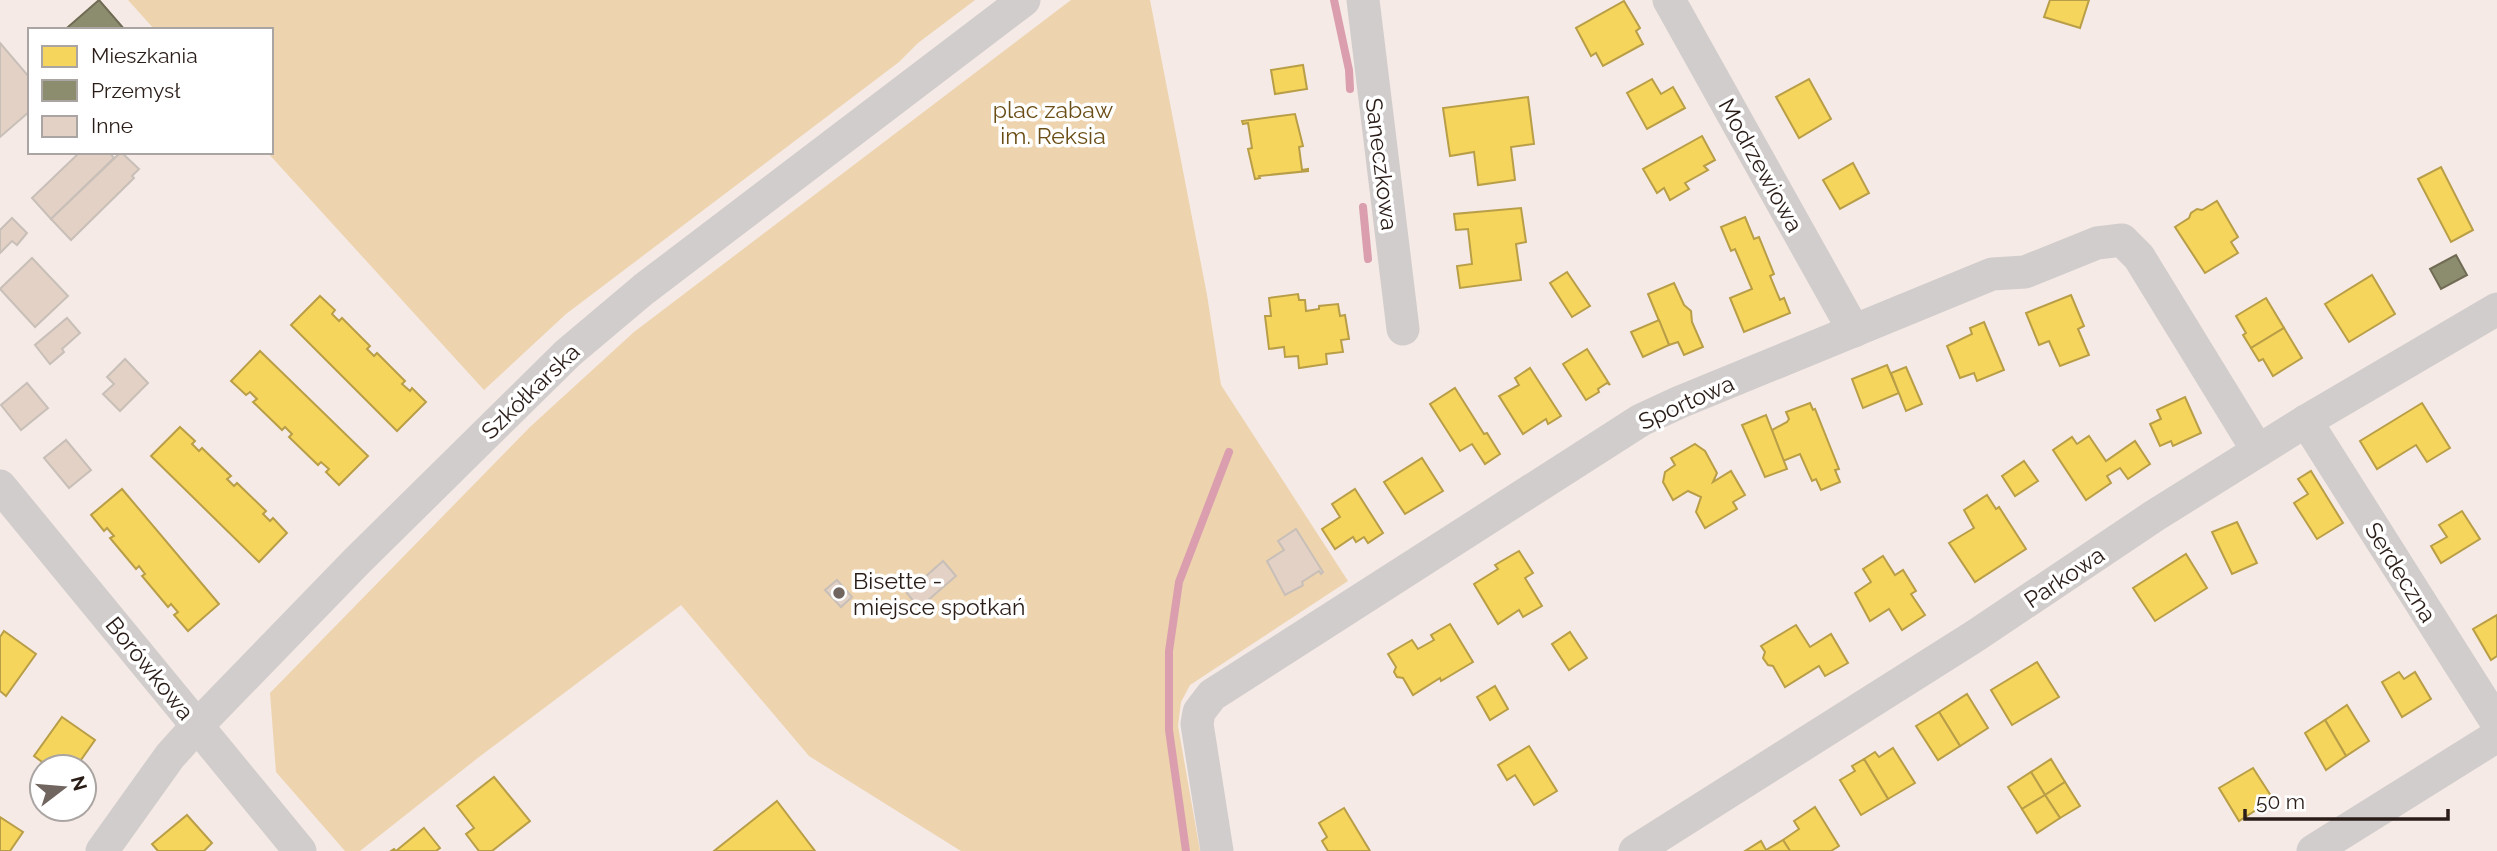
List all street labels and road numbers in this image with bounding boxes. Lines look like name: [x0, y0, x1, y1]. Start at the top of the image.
street label: Modrzewiowa: [1713, 94, 1809, 236]
street label: Saneczkowa: [1360, 96, 1404, 232]
street label: Szkółkarska: [475, 338, 585, 444]
street label: Sportowa: [1634, 369, 1738, 435]
street label: Serdeczna: [2360, 517, 2442, 627]
street label: Parkowa: [2019, 540, 2109, 614]
street label: Borówkowa: [100, 611, 200, 725]

